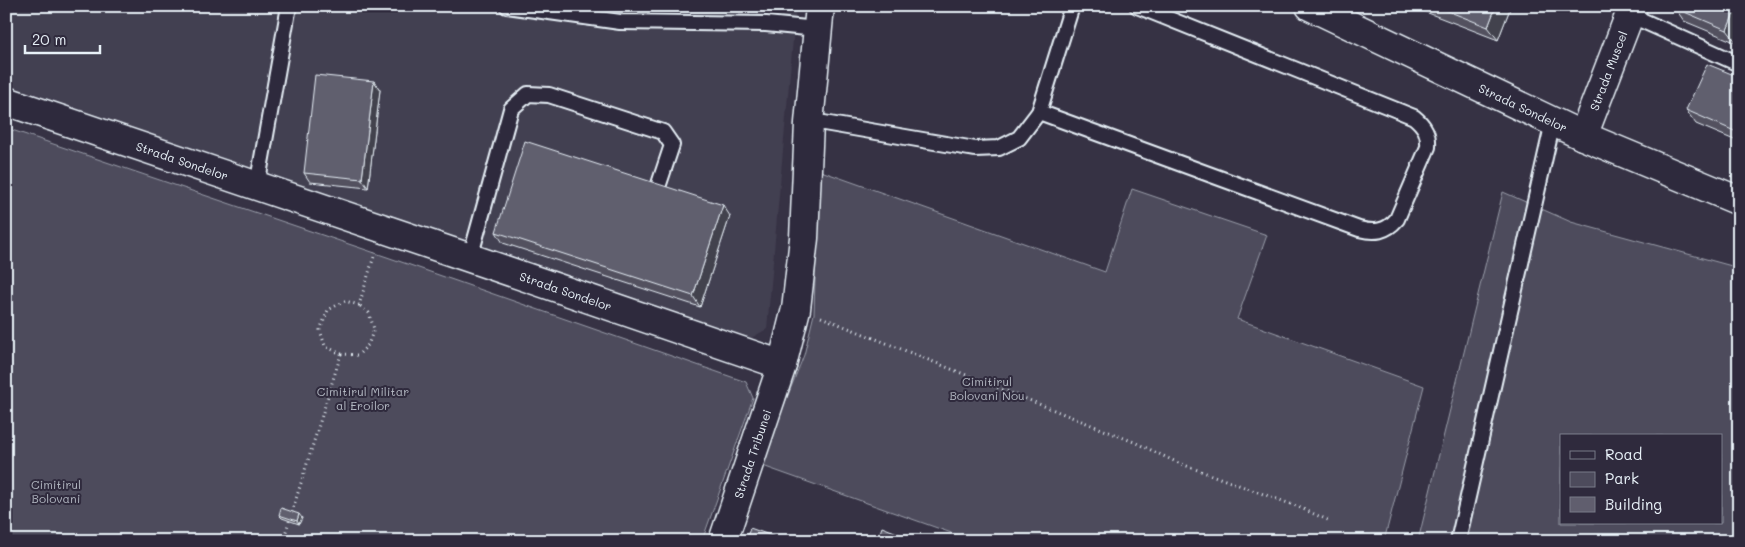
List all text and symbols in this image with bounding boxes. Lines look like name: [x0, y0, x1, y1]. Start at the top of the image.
scale bar: [25, 22, 100, 54]
text: 20 m: [32, 29, 66, 49]
street label: Strada Muscel: [1586, 29, 1631, 113]
street label: Strada Sondelor: [1476, 80, 1570, 135]
street label: Strada Sondelor: [134, 138, 230, 184]
street label: Strada Sondelor: [518, 268, 614, 314]
park label: Cimitirul Bolovani Nou: [949, 373, 1025, 403]
park label: Cimitirul Militar al Eroilor: [317, 383, 409, 413]
street label: Strada Tribunei: [730, 407, 775, 500]
legend: [1560, 434, 1722, 524]
text: Road: [1605, 444, 1642, 464]
text: Park: [1605, 468, 1639, 488]
park label: Cimitirul Bolovani: [31, 476, 81, 506]
text: Building: [1605, 494, 1662, 514]

